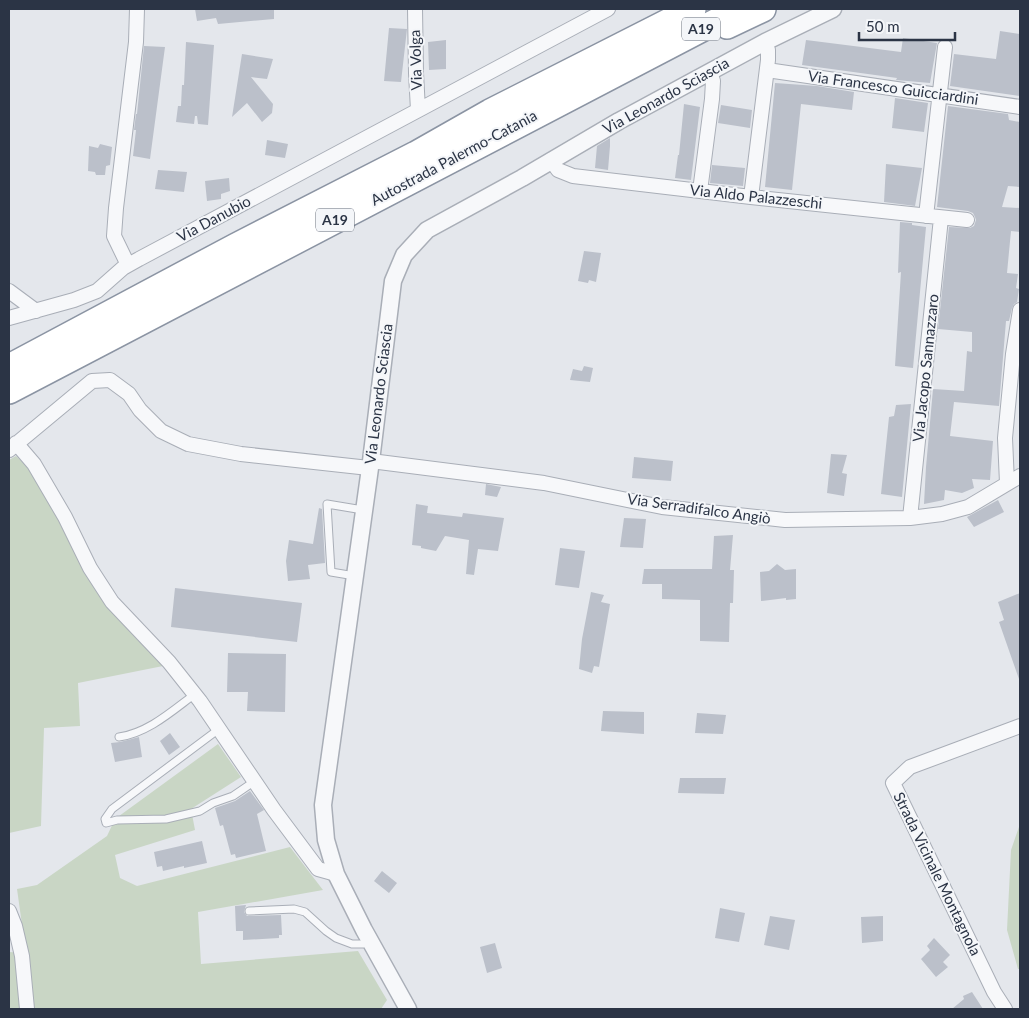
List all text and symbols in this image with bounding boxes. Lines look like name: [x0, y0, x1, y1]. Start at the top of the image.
scale bar: [859, 10, 955, 42]
text: 50 m: [866, 17, 900, 35]
road number: A19: [682, 18, 720, 40]
street label: Via Volga: [405, 29, 425, 91]
street label: Via Leonardo Sciascia: [599, 53, 732, 137]
street label: Via Francesco Guicciardini: [807, 66, 980, 108]
street label: Autostrada Palermo-Catania: [367, 106, 540, 209]
street label: Via Aldo Palazzeschi: [689, 180, 823, 212]
street label: Via Danubio: [174, 191, 254, 245]
road number: A19: [316, 208, 354, 232]
street label: Via Jacopo Sannazzaro: [908, 293, 942, 443]
street label: Via Leonardo Sciascia: [360, 323, 396, 465]
street label: Via Serradifalco Angiò: [626, 489, 772, 527]
street label: Strada Vicinale Montagnola: [890, 789, 985, 958]

